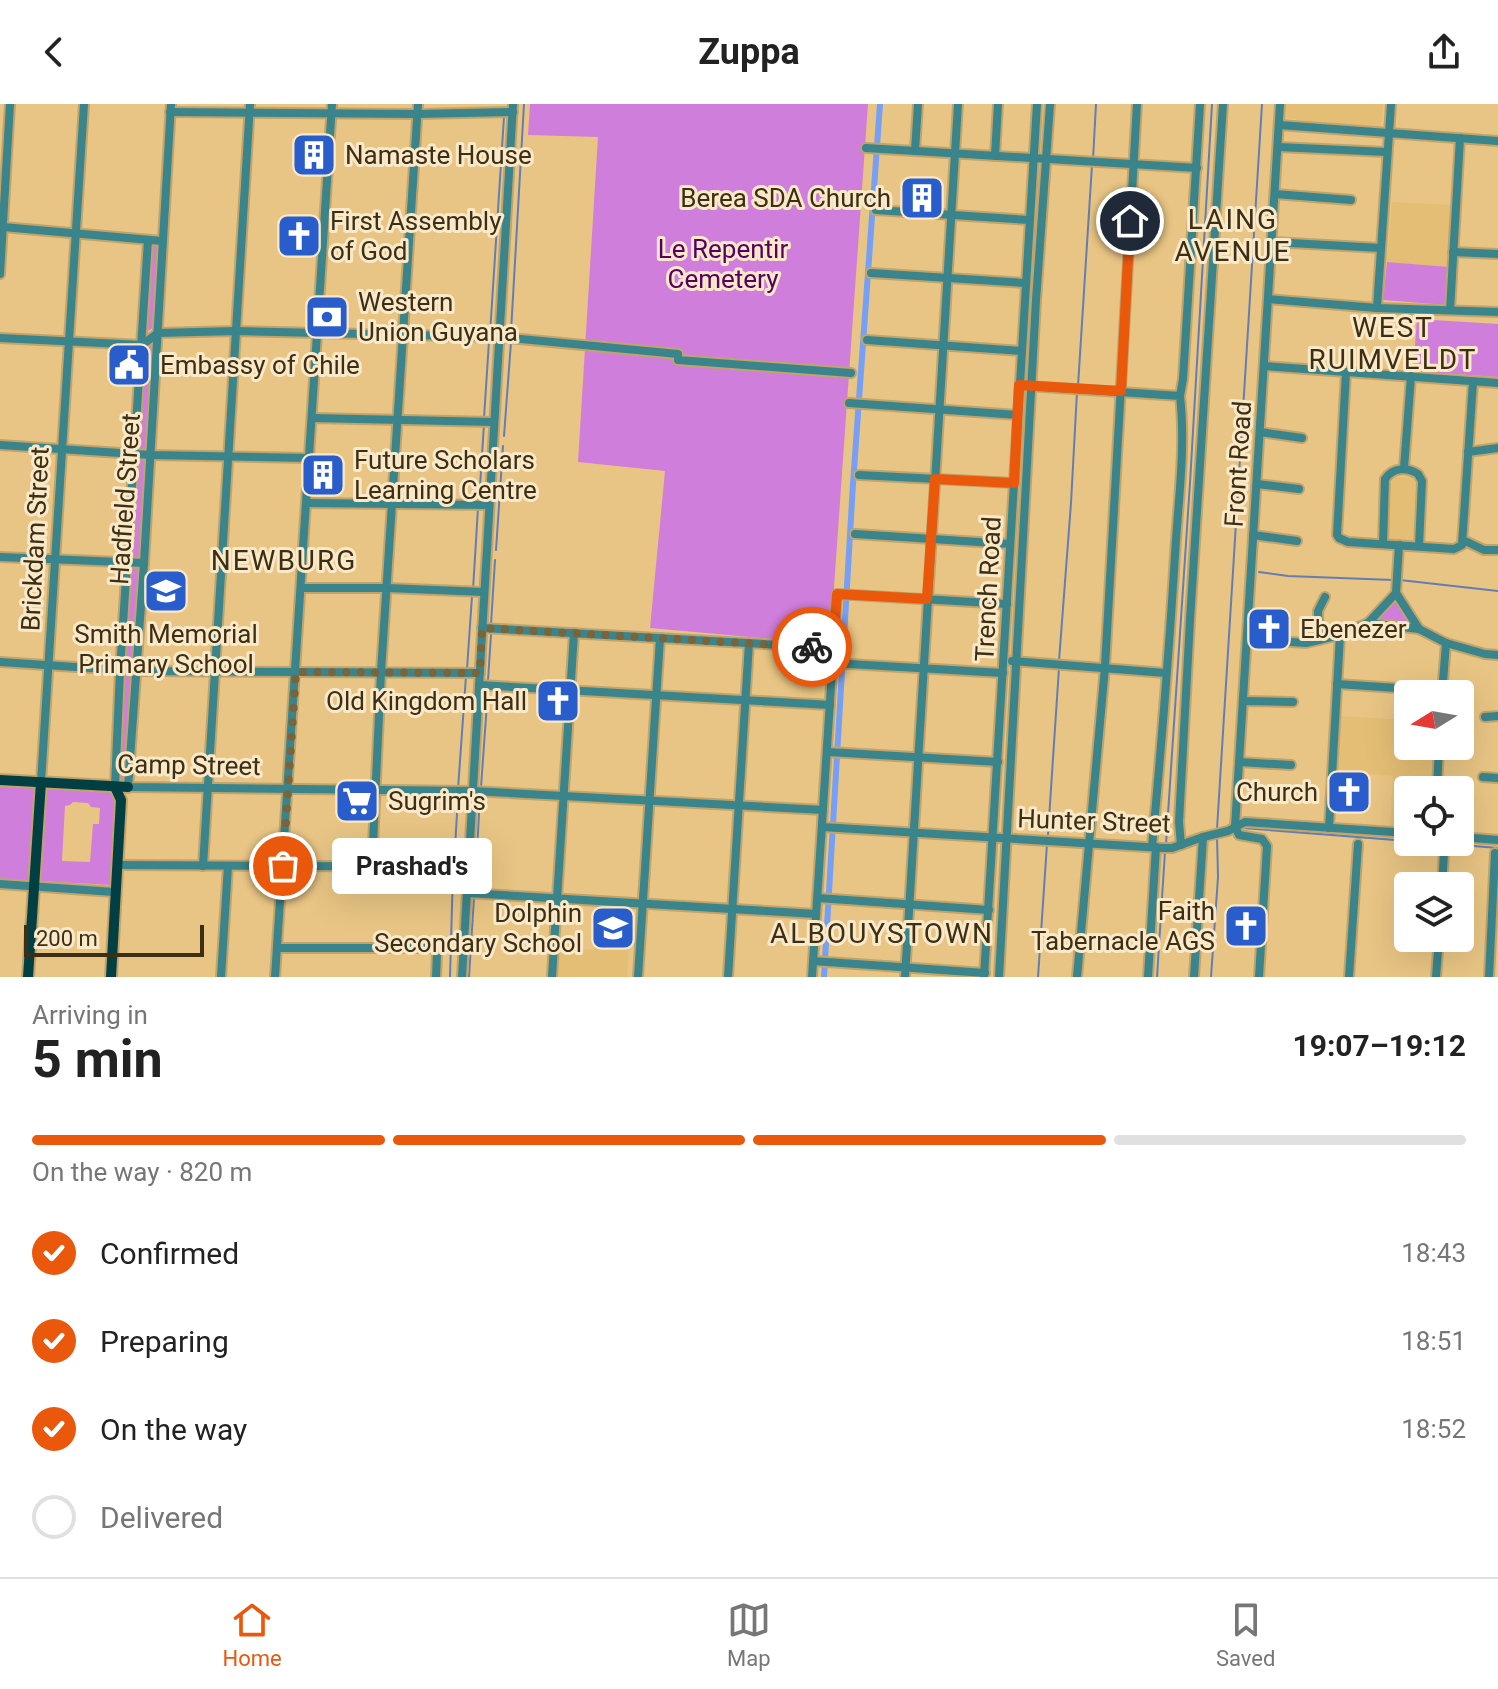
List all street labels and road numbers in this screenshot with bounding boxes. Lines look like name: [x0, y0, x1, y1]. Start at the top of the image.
street label: Front Road: [1219, 400, 1257, 528]
street label: Hadfield Street: [104, 412, 146, 586]
street label: Brickdam Street: [15, 446, 55, 632]
street label: Trench Road: [969, 516, 1007, 662]
street label: Camp Street: [117, 749, 261, 781]
street label: Hunter Street: [1017, 803, 1171, 839]

